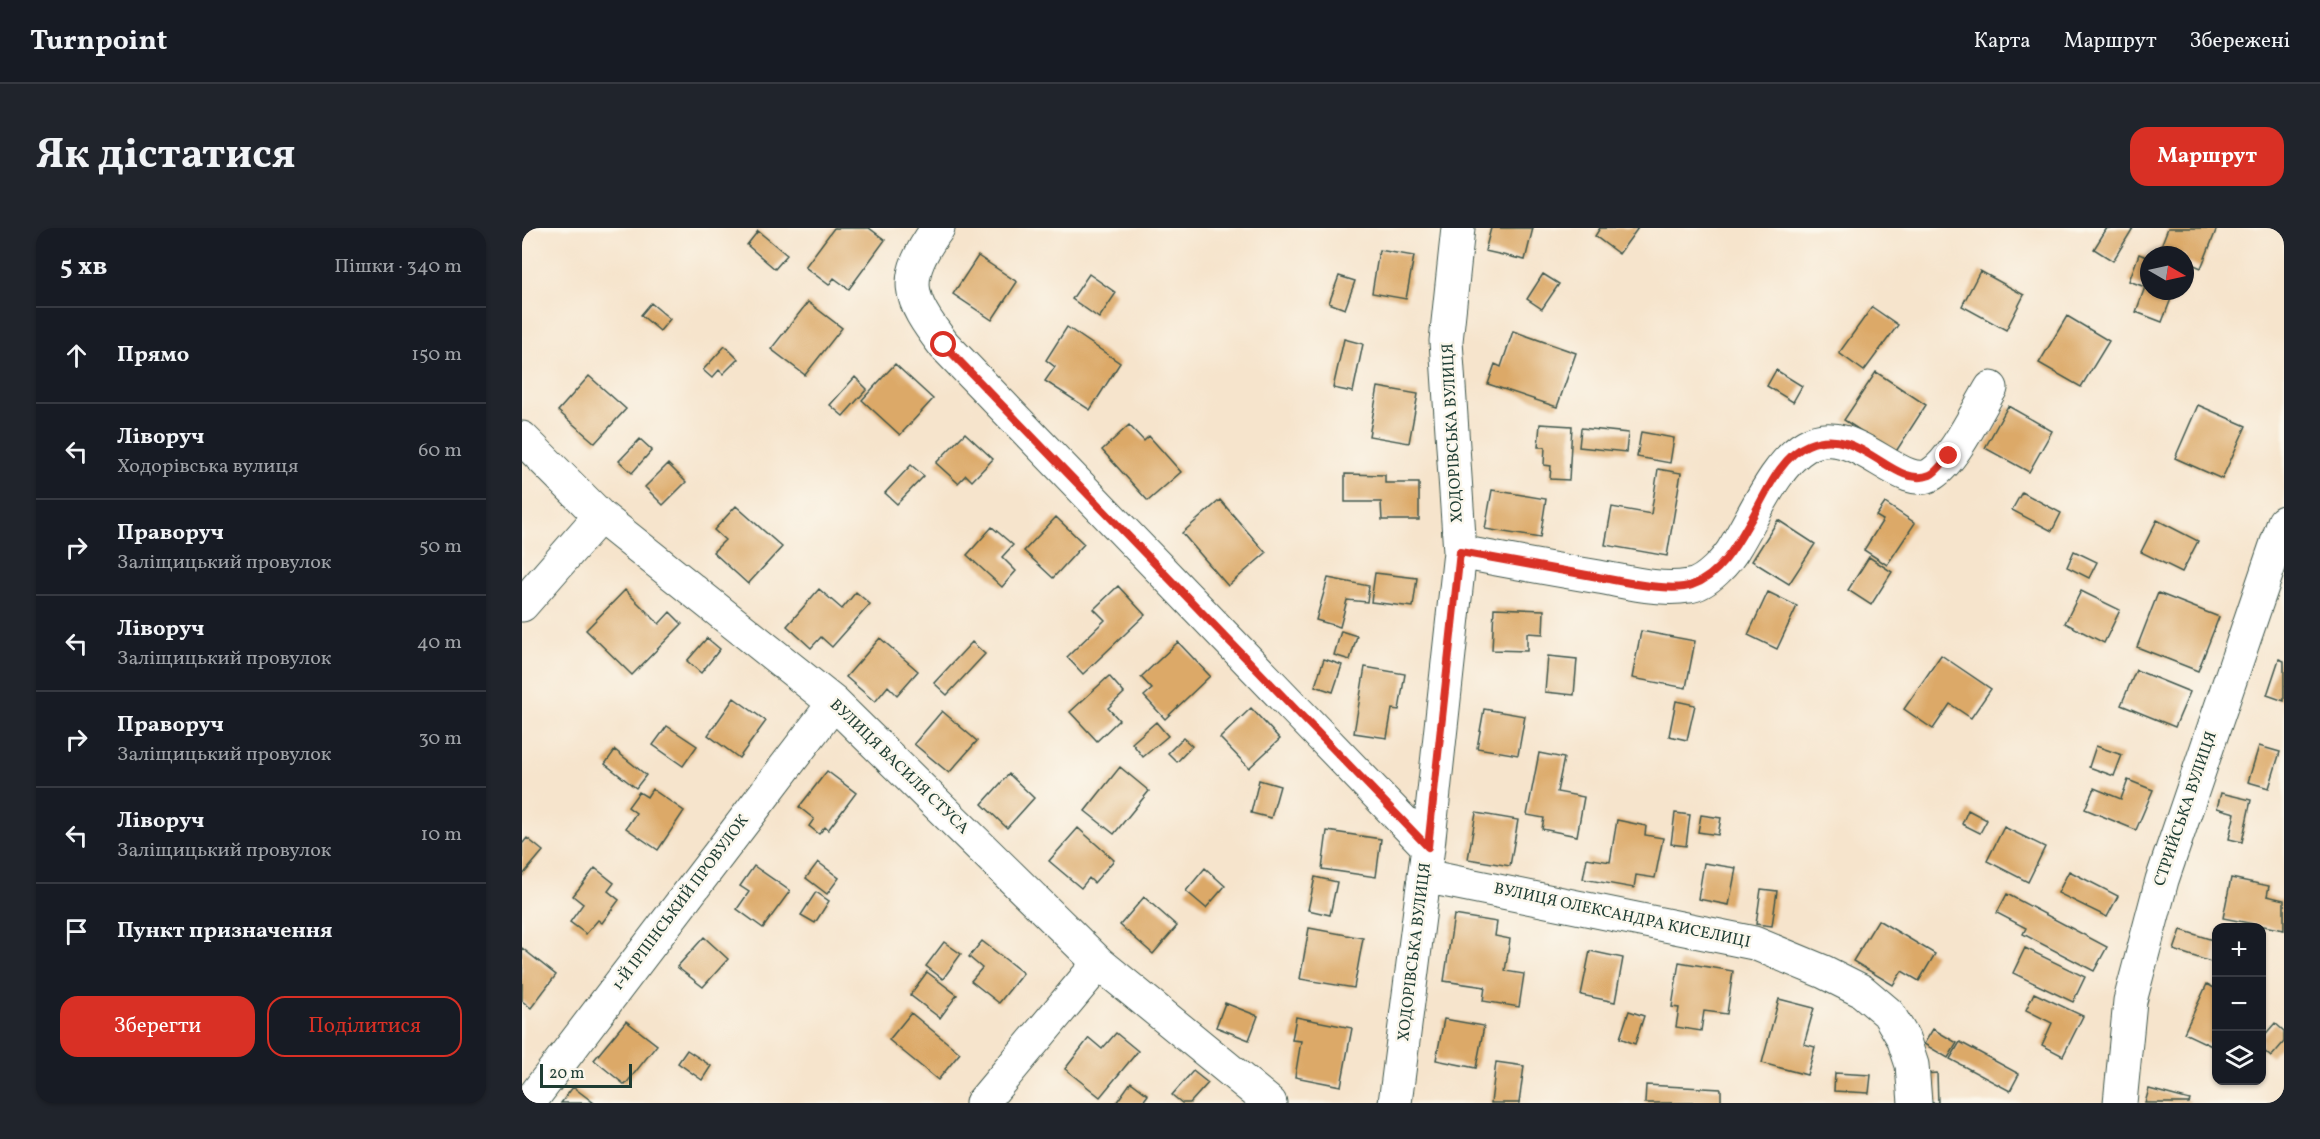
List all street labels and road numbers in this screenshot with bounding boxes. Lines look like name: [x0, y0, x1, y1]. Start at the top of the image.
street label: ХОДОРІВСЬКА ВУЛИЦЯ: [1437, 343, 1469, 523]
street label: ВУЛИЦЯ ВАСИЛЯ СТУСА: [824, 694, 974, 840]
street label: СТРИЙСЬКА ВУЛИЦЯ: [2149, 729, 2223, 889]
street label: 1-Й ІРПІНСЬКИЙ ПРОВУЛОК: [608, 811, 754, 995]
street label: ХОДОРІВСЬКА ВУЛИЦЯ: [1393, 861, 1437, 1043]
street label: ВУЛИЦЯ ОЛЕКСАНДРА КИСЕЛИЦІ: [1492, 878, 1752, 954]

